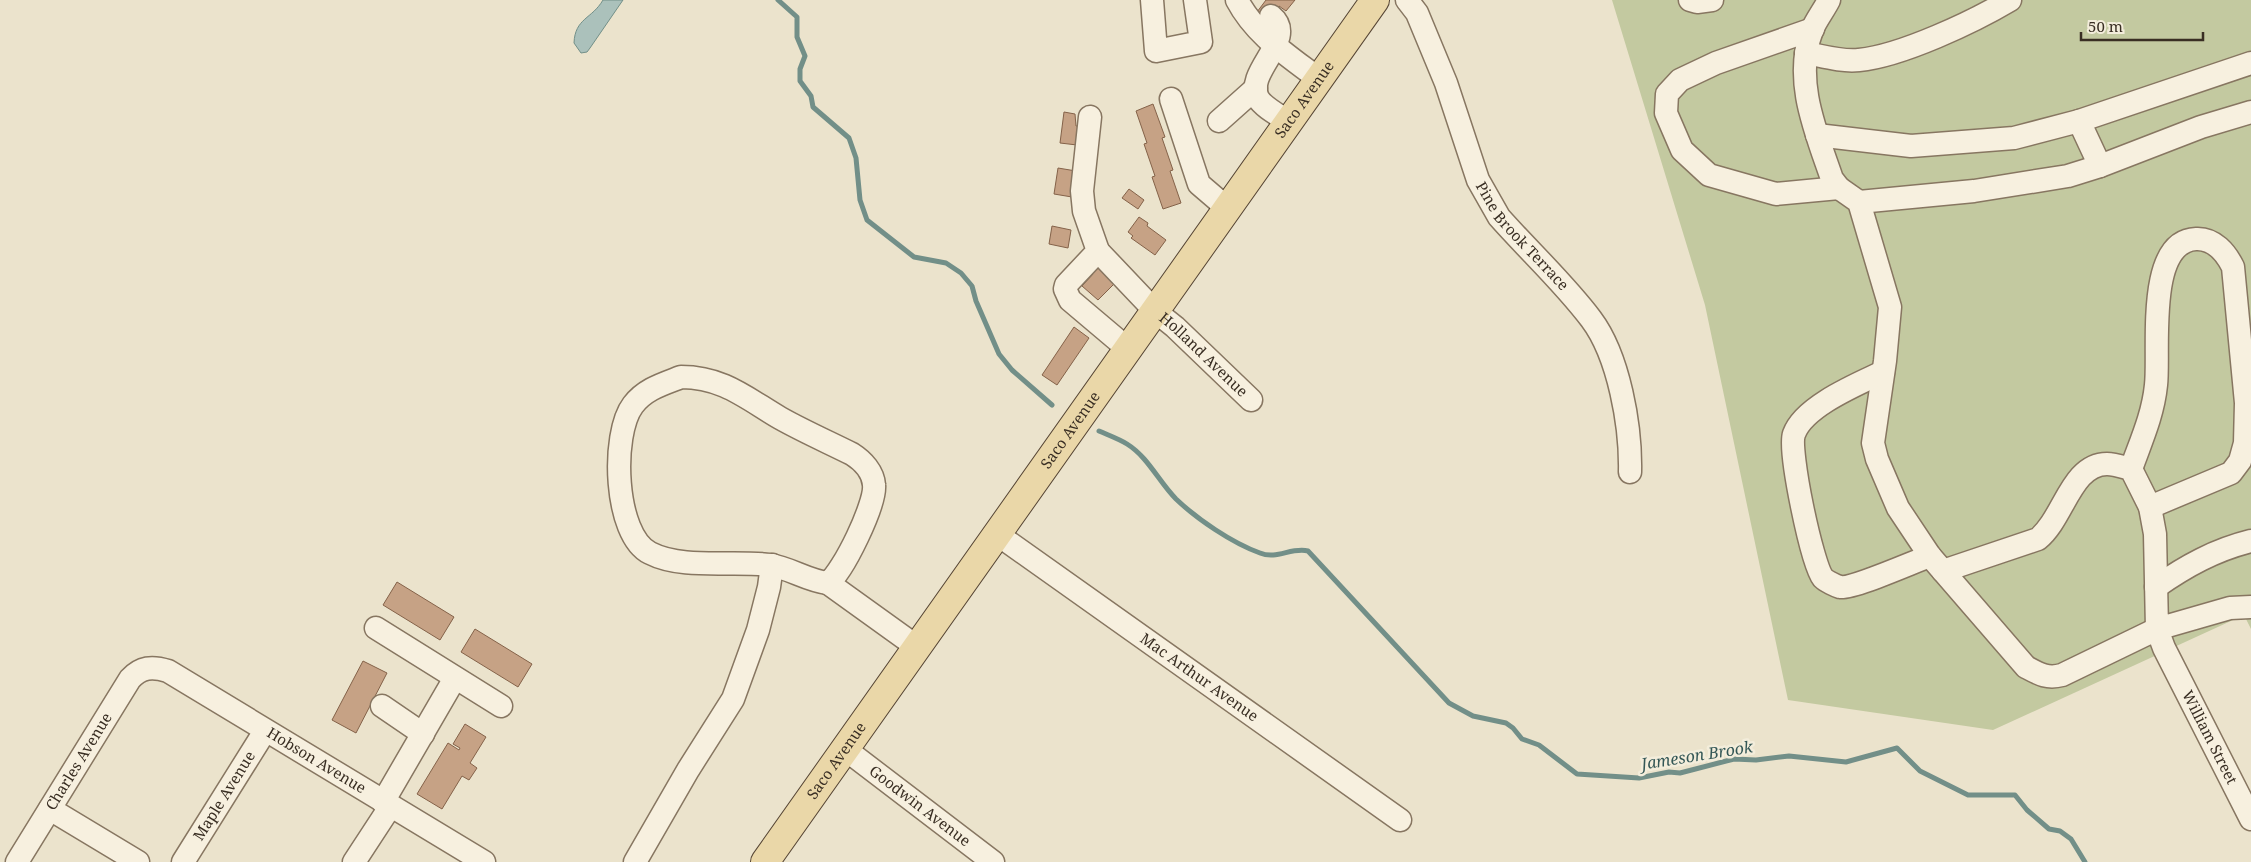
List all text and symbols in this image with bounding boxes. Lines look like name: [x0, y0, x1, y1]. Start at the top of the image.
scale bar: [2081, 10, 2204, 42]
text: 50 m: [2088, 16, 2123, 36]
street label: Saco Avenue: [1269, 56, 1338, 142]
street label: Pine Brook Terrace: [1472, 178, 1574, 294]
street label: Holland Avenue: [1156, 307, 1253, 401]
street label: Saco Avenue: [1036, 387, 1104, 472]
street label: Mac Arthur Avenue: [1137, 628, 1263, 726]
street label: William Street: [2178, 686, 2243, 787]
street label: Charles Avenue: [40, 708, 116, 814]
street label: Saco Avenue: [802, 718, 870, 803]
street label: Hobson Avenue: [264, 722, 370, 797]
water label: Jameson Brook: [1637, 735, 1755, 775]
street label: Maple Avenue: [188, 747, 259, 844]
street label: Goodwin Avenue: [866, 760, 975, 850]

